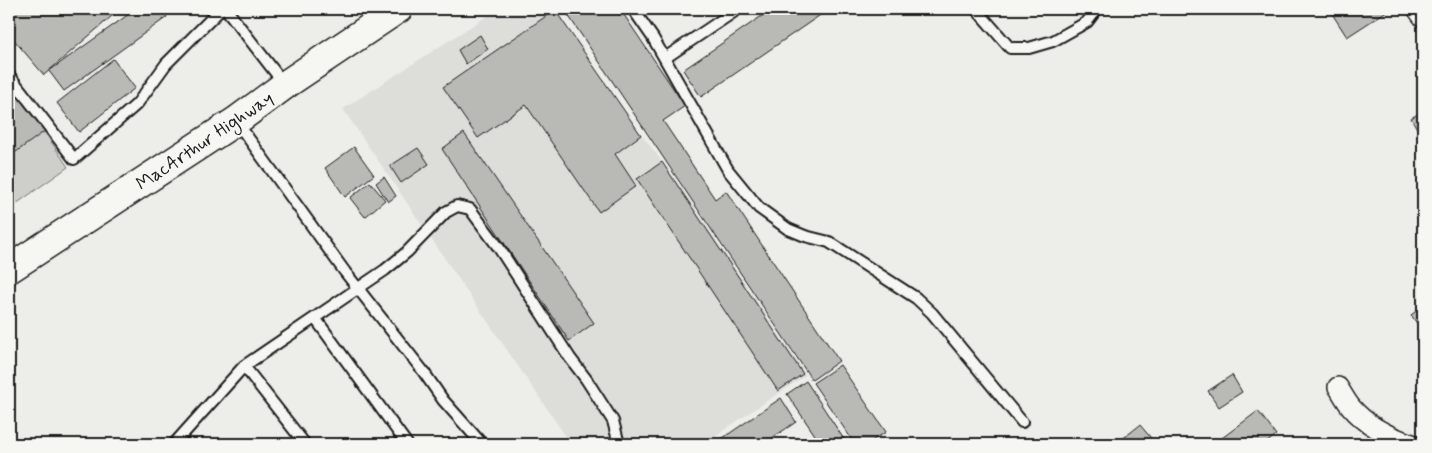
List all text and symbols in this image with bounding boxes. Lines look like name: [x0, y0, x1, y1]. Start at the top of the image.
street label: MacArthur Highway: [131, 86, 280, 198]

